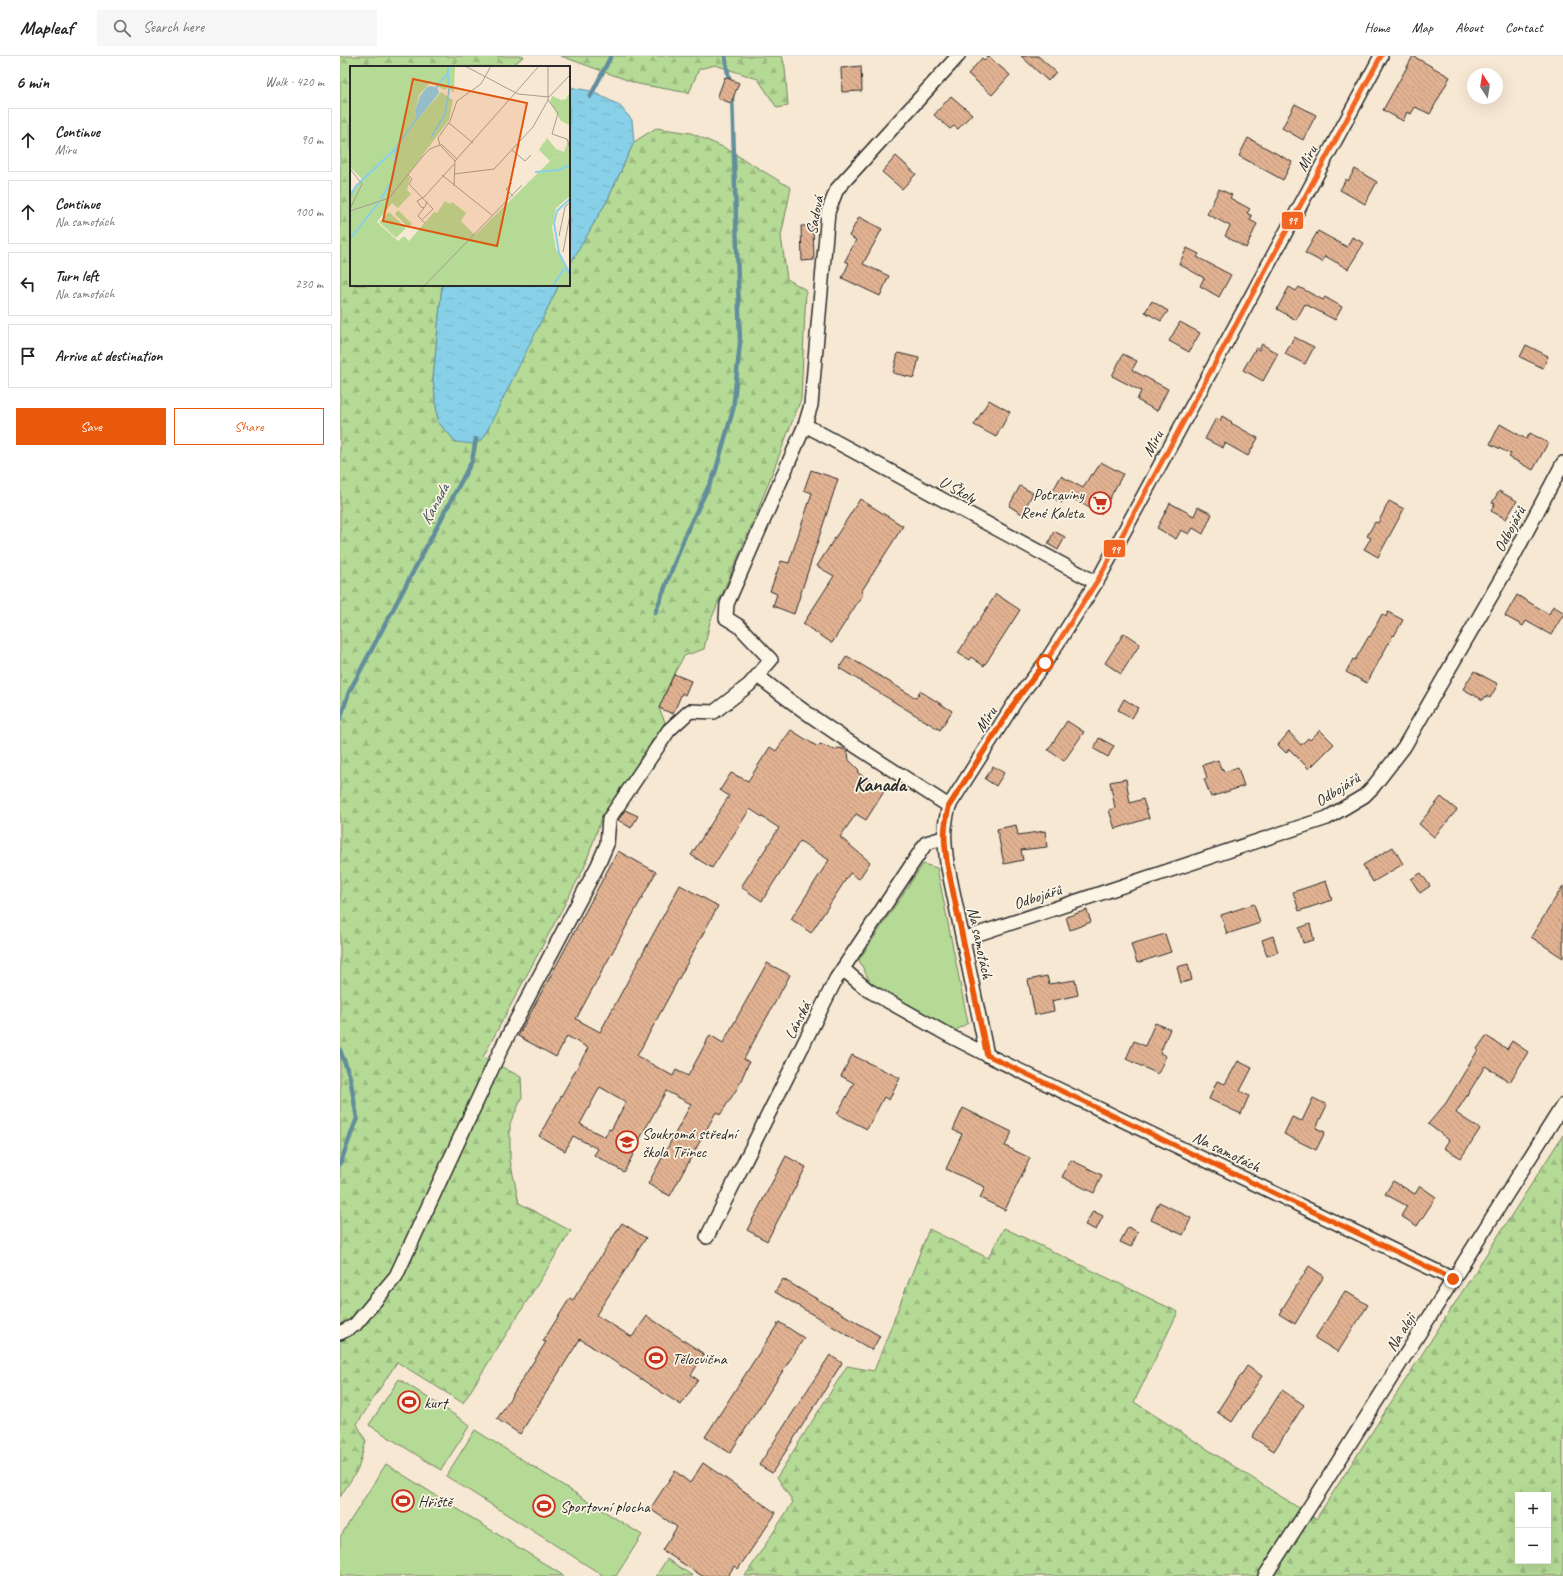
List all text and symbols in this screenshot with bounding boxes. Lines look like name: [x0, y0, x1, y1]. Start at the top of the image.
search box: [97, 10, 377, 46]
text: Mapleaf: [20, 16, 73, 40]
icon: search: [111, 17, 133, 39]
text: Search here: [143, 18, 204, 37]
text: Home: [1364, 19, 1390, 36]
text: Map: [1412, 19, 1433, 36]
text: About: [1455, 19, 1483, 36]
text: Contact: [1505, 19, 1543, 36]
inset map: [350, 66, 570, 286]
north arrow: [1467, 68, 1503, 104]
text: 6 min: [16, 72, 49, 93]
text: Walk · 420 m: [265, 74, 324, 90]
text: Continue: [55, 123, 100, 142]
icon: ahead: [17, 129, 39, 151]
text: 90 m: [301, 132, 323, 148]
street label: Míru: [1292, 141, 1322, 175]
text: Míru: [55, 142, 76, 158]
street label: Sadová: [801, 192, 829, 236]
text: Continue: [55, 195, 100, 214]
icon: ahead: [17, 201, 39, 223]
text: 100 m: [295, 204, 323, 220]
line badge: 99: [1281, 211, 1304, 230]
text: 99: [1287, 213, 1298, 227]
text: Na samotách: [55, 214, 114, 230]
text: Turn left: [55, 267, 98, 286]
icon: left: [17, 273, 39, 295]
text: 230 m: [295, 276, 323, 292]
text: Na samotách: [55, 286, 114, 302]
icon: arrive: [17, 345, 39, 367]
text: Arrive at destination: [55, 347, 162, 366]
button: Save: [16, 408, 166, 445]
button: Share: [174, 408, 324, 445]
street label: Míru: [1138, 426, 1168, 460]
street label: U Školy: [936, 472, 981, 509]
water label: Kanada: [415, 478, 455, 528]
place label: Potraviny René Kaleta: [1020, 485, 1086, 523]
supermarket icon: Potraviny René Kaleta: [1087, 490, 1113, 516]
street label: Odbojářů: [1490, 502, 1531, 556]
line badge: 99: [1103, 539, 1126, 558]
text: 99: [1110, 542, 1121, 556]
route start: [1036, 654, 1054, 672]
street label: Míru: [970, 702, 1002, 736]
street label: Odbojářů: [1312, 768, 1364, 811]
district label: Kanada: [854, 772, 908, 797]
street label: Odbojářů: [1011, 880, 1065, 914]
street label: Na samotách: [963, 905, 998, 982]
street label: Lánská: [780, 997, 817, 1043]
place label: Soukromá střední škola Třinec: [642, 1124, 739, 1162]
street label: Na samotách: [1189, 1127, 1264, 1177]
school or university icon: Soukromá střední škola Třinec: [614, 1129, 640, 1155]
route end: [1444, 1270, 1462, 1288]
street label: Na aleji: [1381, 1308, 1421, 1355]
sports icon: Tělocvična: [643, 1345, 669, 1371]
place label: Tělocvična: [672, 1349, 728, 1369]
sports icon: kurt: [396, 1389, 422, 1415]
place label: kurt: [424, 1393, 450, 1413]
sports icon: Hřiště: [390, 1488, 416, 1514]
place label: Hřiště: [418, 1492, 455, 1512]
map controls: [1515, 1492, 1551, 1564]
button: +: [1515, 1492, 1551, 1528]
sports icon: Sportovní plocha: [531, 1493, 557, 1519]
place label: Sportovní plocha: [560, 1497, 651, 1517]
button: −: [1515, 1528, 1551, 1564]

